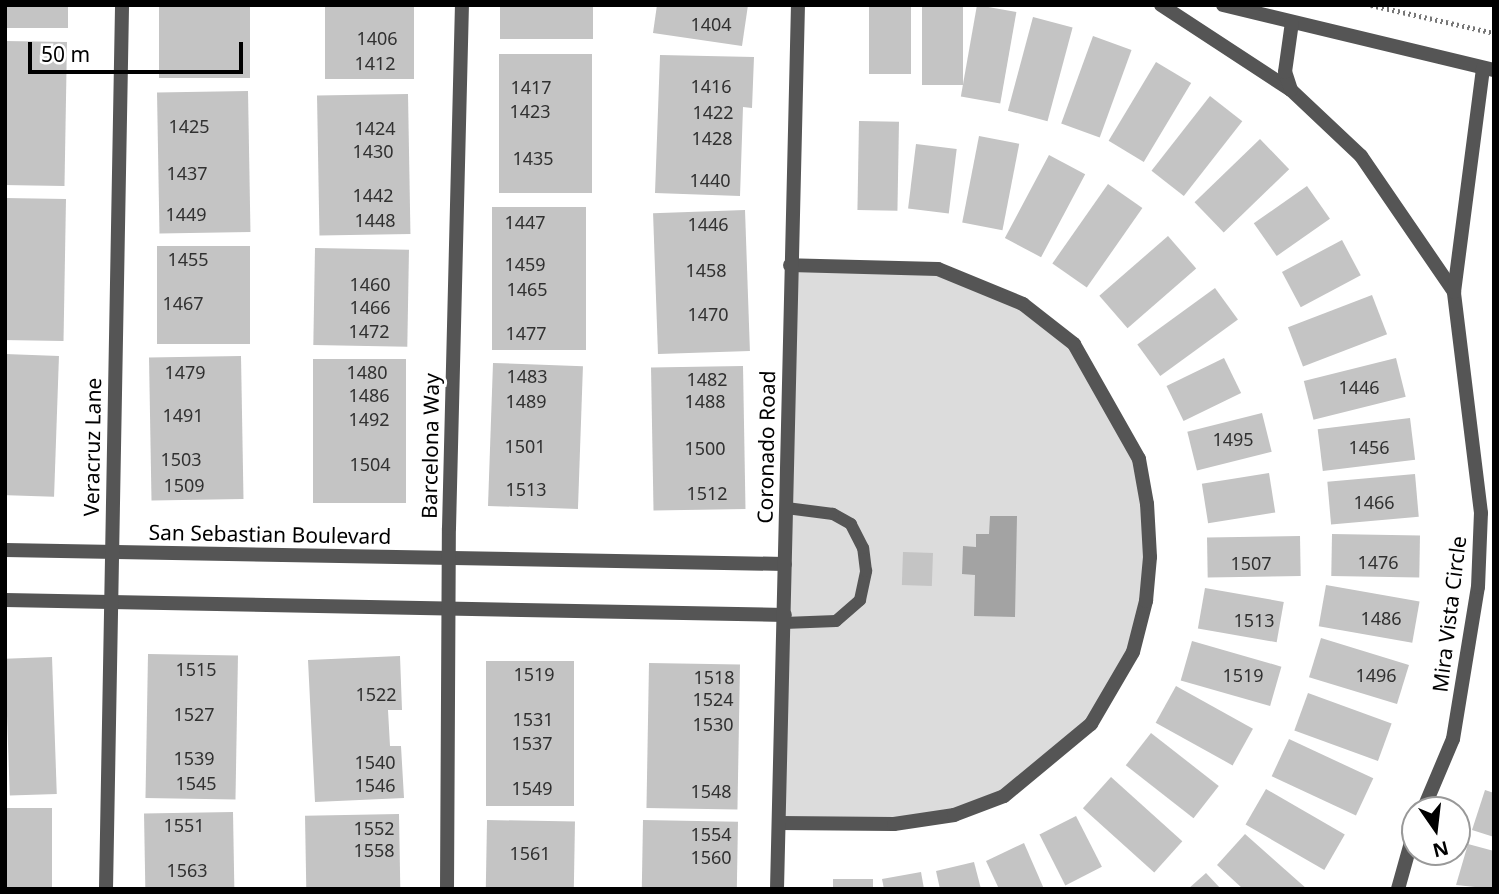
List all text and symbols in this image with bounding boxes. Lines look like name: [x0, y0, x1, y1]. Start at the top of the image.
house number: 1404: [690, 13, 732, 35]
house number: 1406: [356, 27, 398, 49]
scale bar: [32, 28, 247, 72]
text: 50 m: [41, 40, 90, 68]
house number: 1412: [354, 52, 396, 74]
house number: 1416: [690, 75, 732, 97]
house number: 1417: [510, 76, 552, 98]
house number: 1423: [509, 100, 551, 122]
house number: 1422: [692, 101, 734, 123]
house number: 1425: [168, 115, 210, 137]
house number: 1424: [354, 117, 396, 139]
house number: 1428: [691, 127, 733, 149]
house number: 1430: [352, 140, 394, 162]
house number: 1435: [512, 147, 554, 169]
house number: 1437: [166, 162, 208, 184]
house number: 1440: [689, 169, 731, 191]
house number: 1442: [352, 184, 394, 206]
house number: 1449: [165, 203, 207, 225]
house number: 1448: [354, 209, 396, 231]
house number: 1447: [504, 211, 546, 233]
house number: 1446: [687, 213, 729, 235]
house number: 1455: [167, 248, 209, 270]
house number: 1459: [504, 253, 546, 275]
house number: 1458: [685, 259, 727, 281]
house number: 1460: [349, 273, 391, 295]
house number: 1465: [506, 278, 548, 300]
house number: 1467: [162, 292, 204, 314]
house number: 1466: [349, 296, 391, 318]
house number: 1470: [687, 303, 729, 325]
house number: 1472: [348, 320, 390, 342]
house number: 1477: [505, 322, 547, 344]
house number: 1479: [164, 361, 206, 383]
house number: 1480: [346, 361, 388, 383]
house number: 1483: [506, 365, 548, 387]
house number: 1482: [686, 368, 728, 390]
street label: Coronado Road: [752, 370, 780, 524]
street label: Barcelona Way: [416, 373, 444, 519]
house number: 1446: [1338, 376, 1380, 398]
street label: Veracruz Lane: [78, 377, 106, 517]
house number: 1486: [348, 384, 390, 406]
house number: 1489: [505, 390, 547, 412]
house number: 1488: [684, 390, 726, 412]
house number: 1491: [162, 404, 204, 426]
house number: 1492: [348, 408, 390, 430]
house number: 1495: [1212, 428, 1254, 450]
house number: 1501: [504, 435, 546, 457]
house number: 1456: [1348, 436, 1390, 458]
house number: 1500: [684, 437, 726, 459]
house number: 1503: [160, 448, 202, 470]
house number: 1504: [349, 453, 391, 475]
house number: 1509: [163, 474, 205, 496]
house number: 1513: [505, 478, 547, 500]
house number: 1512: [686, 482, 728, 504]
house number: 1466: [1353, 491, 1395, 513]
street label: San Sebastian Boulevard: [148, 519, 392, 549]
street label: Mira Vista Circle: [1427, 534, 1471, 694]
house number: 1476: [1357, 551, 1399, 573]
house number: 1507: [1230, 552, 1272, 574]
house number: 1486: [1360, 607, 1402, 629]
house number: 1513: [1233, 609, 1275, 631]
house number: 1515: [175, 658, 217, 680]
house number: 1519: [513, 663, 555, 685]
house number: 1519: [1222, 664, 1264, 686]
house number: 1496: [1355, 664, 1397, 686]
house number: 1518: [693, 666, 735, 688]
house number: 1522: [355, 683, 397, 705]
house number: 1524: [692, 688, 734, 710]
house number: 1527: [173, 703, 215, 725]
house number: 1531: [512, 708, 554, 730]
house number: 1530: [692, 713, 734, 735]
house number: 1537: [511, 732, 553, 754]
house number: 1539: [173, 747, 215, 769]
house number: 1540: [354, 751, 396, 773]
house number: 1545: [175, 772, 217, 794]
house number: 1546: [354, 774, 396, 796]
house number: 1549: [511, 777, 553, 799]
house number: 1548: [690, 780, 732, 802]
north arrow: [1401, 796, 1471, 866]
house number: 1551: [163, 814, 205, 836]
house number: 1552: [353, 817, 395, 839]
house number: 1554: [690, 823, 732, 845]
text: N: [1430, 835, 1451, 864]
house number: 1558: [353, 839, 395, 861]
house number: 1561: [509, 842, 551, 864]
house number: 1560: [690, 846, 732, 868]
house number: 1563: [166, 859, 208, 881]

